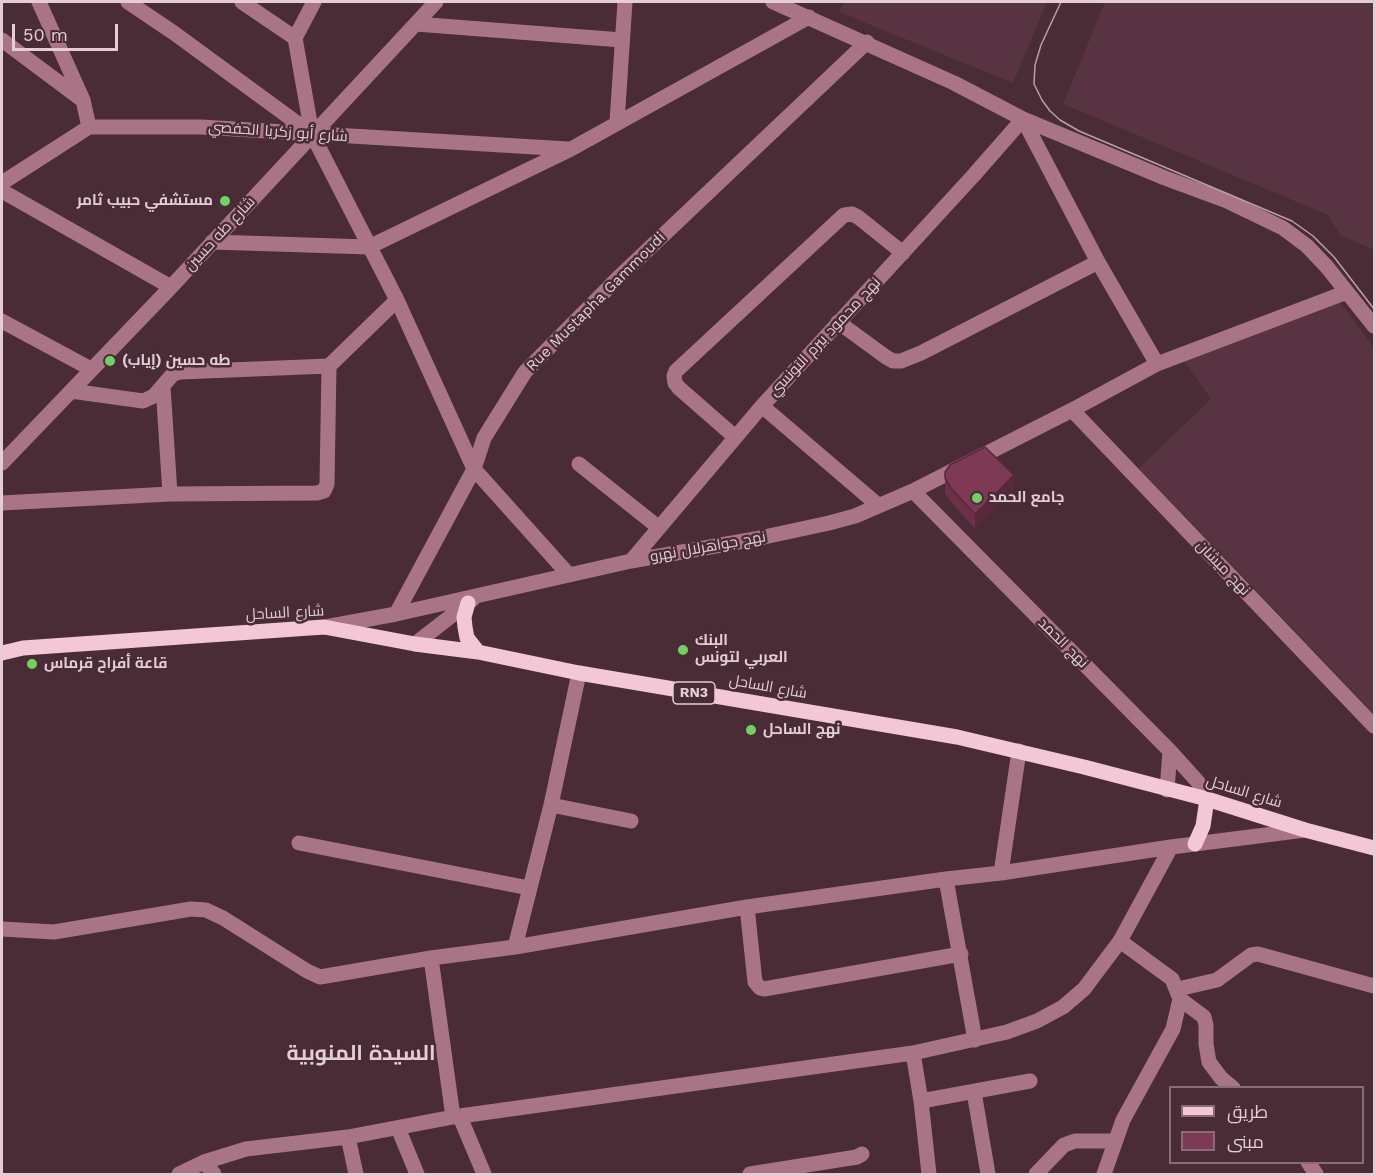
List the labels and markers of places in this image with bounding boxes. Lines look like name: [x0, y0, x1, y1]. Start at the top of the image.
place label: مستشفي حبيب ثامر: [77, 192, 213, 210]
marker: مستشفي حبيب ثامر: [218, 194, 232, 208]
place label: طه حسين (إياب): [122, 352, 231, 370]
marker: طه حسين (إياب): [103, 354, 117, 368]
place label: جامع الحمد: [989, 489, 1064, 507]
marker: جامع الحمد: [970, 491, 984, 505]
place label: البنك العربي لتونس: [695, 632, 788, 667]
marker: البنك العربي لتونس: [676, 643, 690, 657]
place label: قاعة أفراح قرماس: [44, 655, 168, 673]
marker: قاعة أفراح قرماس: [25, 657, 39, 671]
place label: نهج الساحل: [763, 721, 840, 739]
marker: نهج الساحل: [744, 723, 758, 737]

